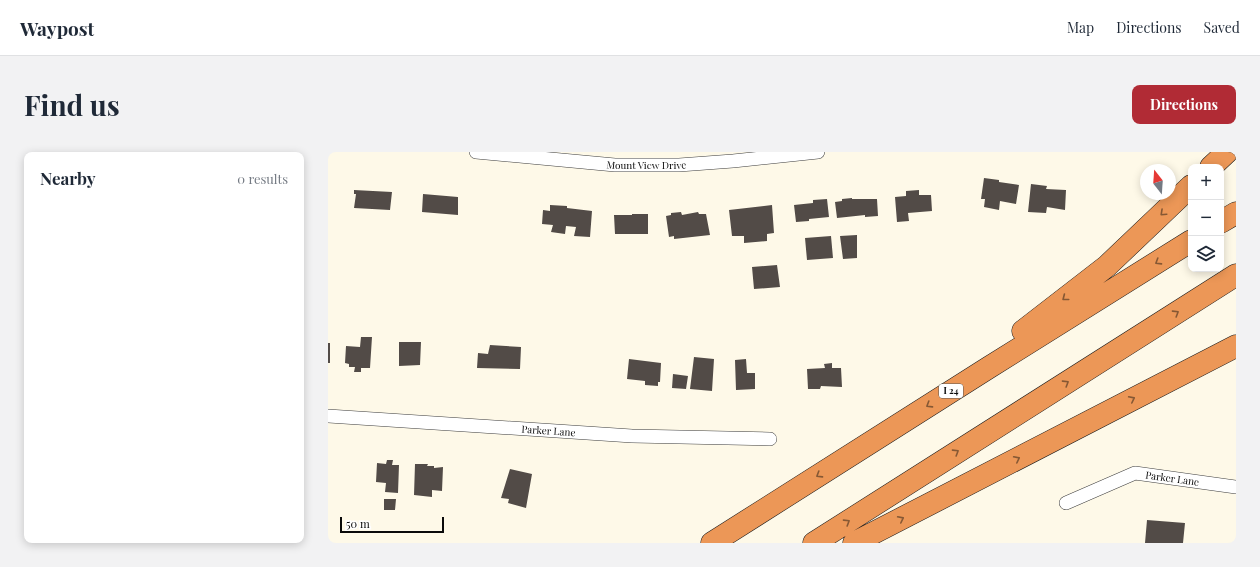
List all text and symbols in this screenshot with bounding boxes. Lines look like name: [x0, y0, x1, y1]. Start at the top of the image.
text: Waypost: [20, 15, 94, 41]
text: Map: [1067, 18, 1094, 37]
text: Directions: [1116, 18, 1182, 37]
text: Saved: [1204, 18, 1240, 37]
button: Directions: [1132, 85, 1236, 124]
text: Find us: [24, 86, 120, 123]
street label: Mount View Drive: [606, 157, 687, 172]
north arrow: [1140, 164, 1176, 200]
map controls: [1188, 164, 1224, 272]
button: +: [1188, 164, 1224, 200]
text: Nearby: [40, 167, 95, 189]
text: 0 results: [237, 170, 288, 187]
button: −: [1188, 200, 1224, 236]
one-way arrow: [1160, 208, 1168, 216]
button: layers: [1188, 236, 1224, 272]
one-way arrow: [1155, 257, 1162, 264]
one-way arrow: [1062, 294, 1069, 301]
one-way arrow: [1172, 310, 1179, 318]
one-way arrow: [1062, 380, 1069, 387]
road number: I 24: [939, 384, 963, 398]
one-way arrow: [1128, 397, 1136, 404]
one-way arrow: [926, 400, 933, 408]
street label: Parker Lane: [521, 422, 576, 439]
one-way arrow: [952, 450, 959, 457]
one-way arrow: [1013, 456, 1020, 464]
street label: Parker Lane: [1145, 468, 1200, 489]
one-way arrow: [816, 470, 823, 478]
scale bar: [340, 515, 444, 534]
text: 50 m: [346, 516, 370, 531]
one-way arrow: [897, 516, 905, 523]
one-way arrow: [843, 519, 850, 527]

